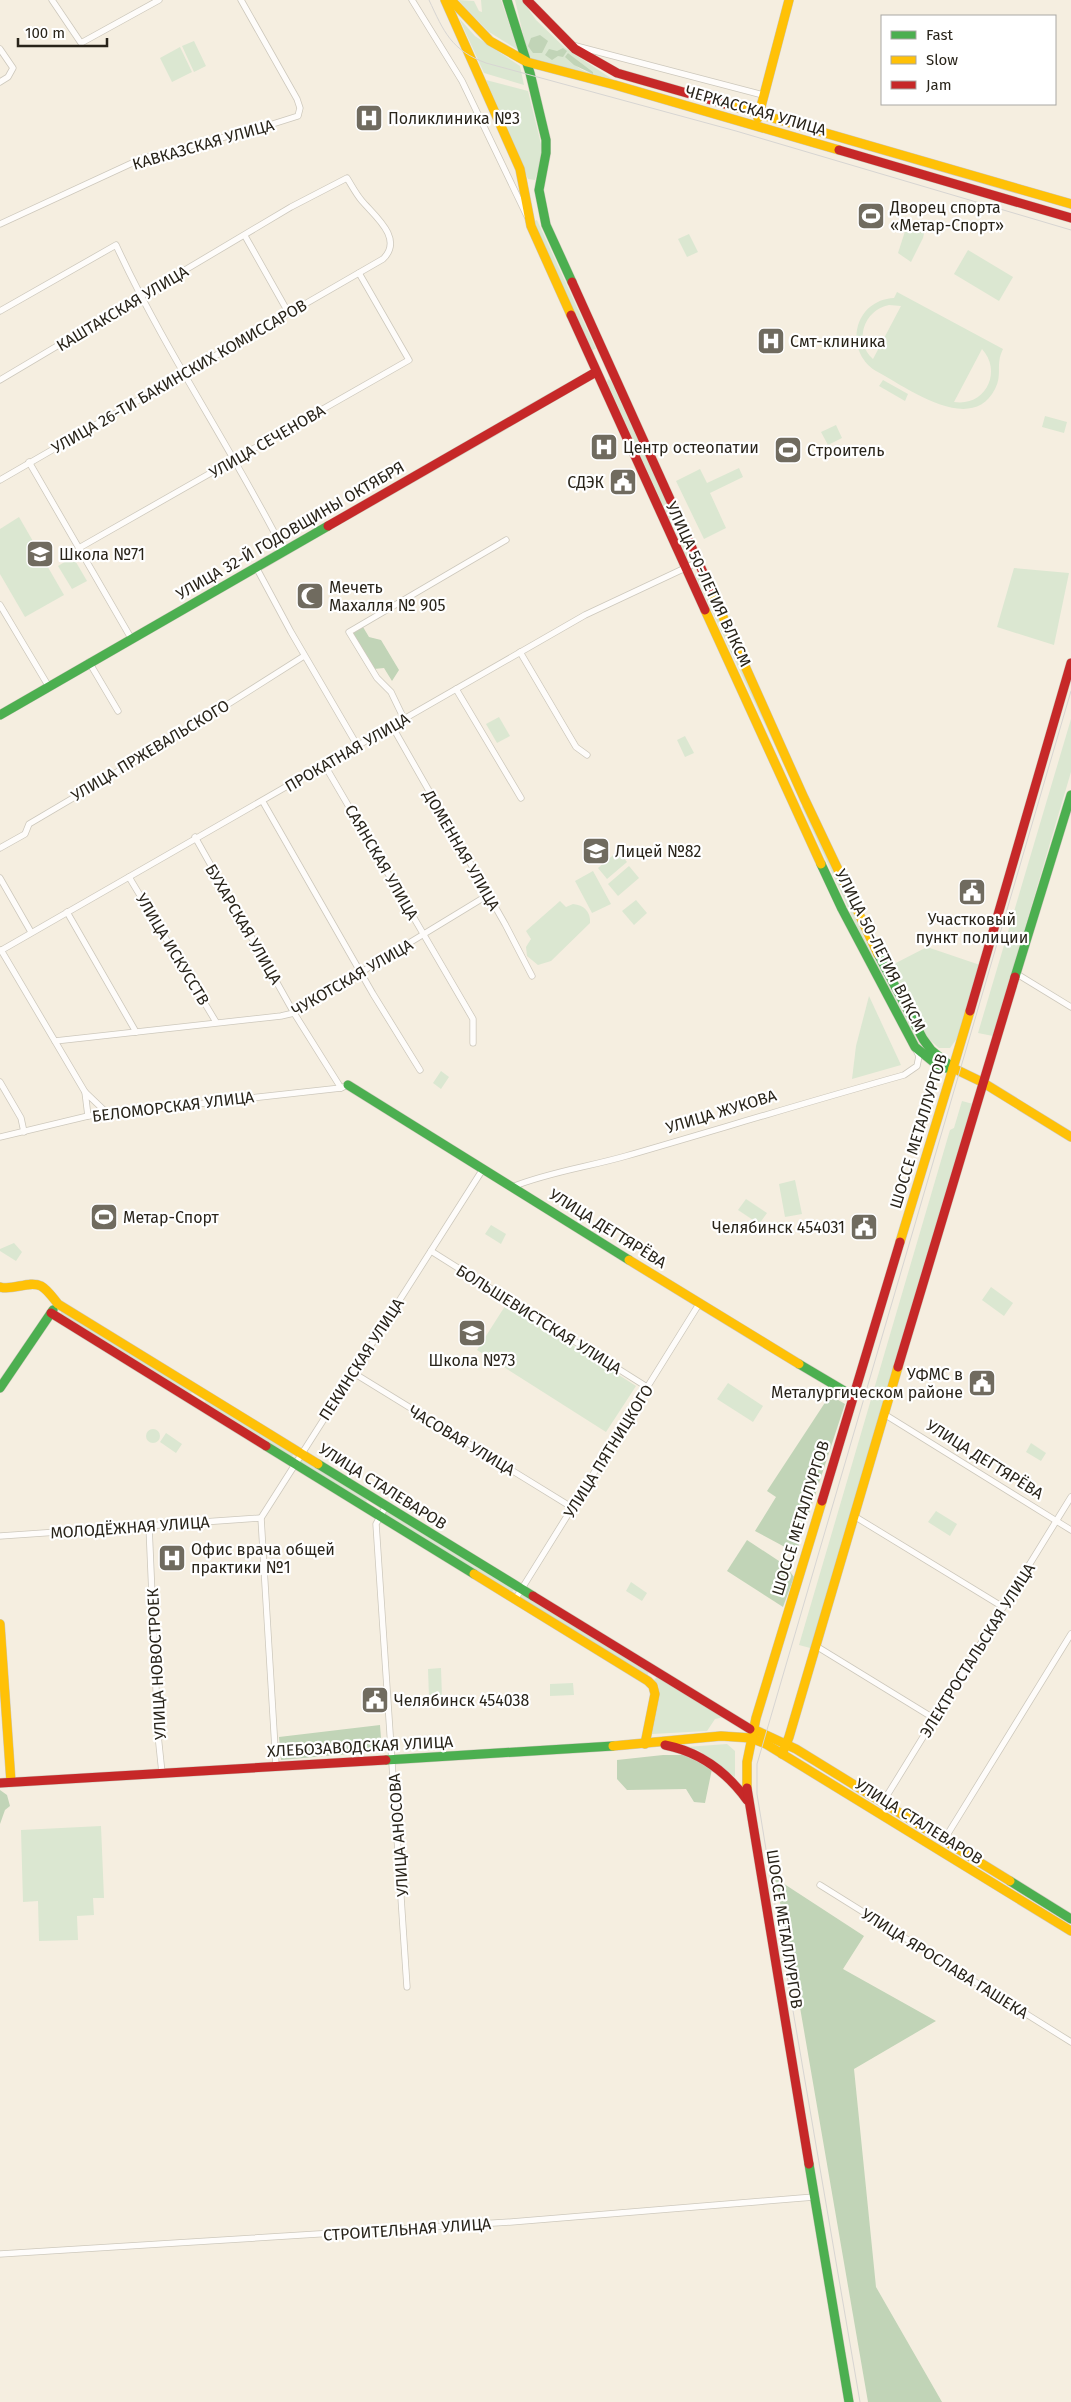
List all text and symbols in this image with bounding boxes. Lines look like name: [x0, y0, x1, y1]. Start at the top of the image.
scale bar: [18, 15, 106, 47]
legend: [881, 15, 1056, 105]
text: 100 m: [25, 24, 65, 42]
text: Fast: [926, 26, 953, 44]
text: Slow: [926, 51, 958, 69]
text: Jam: [926, 76, 952, 94]
street label: ЧЕРКАССКАЯ УЛИЦА: [683, 81, 829, 140]
hospital icon: Поликлиника №3: [354, 103, 384, 133]
place label: Поликлиника №3: [388, 109, 520, 128]
street label: КАВКАЗСКАЯ УЛИЦА: [130, 115, 277, 174]
place label: Дворец спорта «Метар-Спорт»: [889, 198, 1004, 235]
sports icon: Дворец спорта «Метар-Спорт»: [856, 201, 886, 231]
street label: КАШТАКСКАЯ УЛИЦА: [53, 261, 192, 355]
street label: УЛИЦА 26-ТИ БАКИНСКИХ КОМИССАРОВ: [48, 295, 310, 458]
hospital icon: Смт-клиника: [756, 326, 786, 356]
place label: Смт-клиника: [790, 332, 886, 351]
street label: УЛИЦА СЕЧЕНОВА: [206, 400, 329, 482]
hospital icon: Центр остеопатии: [589, 432, 619, 462]
sports icon: Cтроитель: [773, 435, 803, 465]
place label: Центр остеопатии: [623, 438, 759, 457]
place label: Cтроитель: [807, 441, 884, 460]
street label: УЛИЦА 32-Й ГОДОВЩИНЫ ОКТЯБРЯ: [173, 457, 408, 604]
public building icon: СДЭК: [608, 467, 638, 497]
place label: СДЭК: [567, 473, 605, 492]
street label: УЛИЦА 50-ЛЕТИЯ ВЛКСМ: [662, 499, 755, 670]
school or university icon: Школа №71: [25, 539, 55, 569]
place label: Школа №71: [59, 545, 145, 564]
place label: Мечеть Махалля № 905: [329, 578, 445, 615]
mosque icon: Мечеть Махалля № 905: [295, 581, 325, 611]
street label: УЛИЦА ПРЖЕВАЛЬСКОГО: [68, 696, 233, 805]
street label: ПРОКАТНАЯ УЛИЦА: [282, 709, 414, 796]
street label: ДОМЕННАЯ УЛИЦА: [419, 786, 504, 915]
street label: САЯНСКАЯ УЛИЦА: [341, 801, 423, 924]
school or university icon: Лицей №82: [581, 836, 611, 866]
place label: Лицей №82: [615, 842, 702, 861]
street label: БУХАРСКАЯ УЛИЦА: [201, 861, 286, 988]
street label: УЛИЦА 50-ЛЕТИЯ ВЛКСМ: [831, 866, 930, 1035]
public building icon: Участковый пункт полиции: [957, 877, 987, 907]
street label: УЛИЦА ИСКУССТВ: [132, 890, 214, 1009]
place label: Участковый пункт полиции: [916, 910, 1028, 947]
street label: ЧУКОТСКАЯ УЛИЦА: [288, 935, 417, 1020]
street label: ШОССЕ МЕТАЛЛУРГОВ: [886, 1051, 951, 1211]
street label: УЛИЦА ЖУКОВА: [664, 1085, 780, 1137]
street label: БЕЛОМОРСКАЯ УЛИЦА: [91, 1087, 256, 1126]
street label: УЛИЦА ДЕГТЯРЁВА: [546, 1185, 671, 1273]
sports icon: Метар-Спорт: [89, 1202, 119, 1232]
place label: Метар-Спорт: [123, 1208, 220, 1227]
public building icon: Челябинск 454031: [849, 1212, 879, 1242]
place label: Челябинск 454031: [712, 1218, 845, 1237]
street label: БОЛЬШЕВИСТСКАЯ УЛИЦА: [453, 1261, 626, 1379]
street label: ПЕКИНСКАЯ УЛИЦА: [315, 1294, 408, 1424]
school or university icon: Школа №73: [457, 1318, 487, 1348]
place label: Школа №73: [428, 1351, 516, 1370]
place label: УФМС в Металургическом районе: [771, 1365, 963, 1402]
public building icon: УФМС в Металургическом районе: [967, 1368, 997, 1398]
street label: УЛИЦА ПЯТНИЦКОГО: [560, 1381, 657, 1521]
street label: ЧАСОВАЯ УЛИЦА: [405, 1401, 519, 1480]
street label: УЛИЦА ДЕГТЯРЁВА: [923, 1416, 1048, 1504]
street label: ШОССЕ МЕТАЛЛУРГОВ: [768, 1438, 833, 1598]
street label: УЛИЦА СТАЛЕВАРОВ: [315, 1439, 450, 1534]
street label: МОЛОДЁЖНАЯ УЛИЦА: [50, 1512, 211, 1543]
place label: Офис врача общей практики №1: [191, 1540, 335, 1577]
hospital icon: Офис врача общей практики №1: [157, 1543, 187, 1573]
street label: ЭЛЕКТРОСТАЛЬСКАЯ УЛИЦА: [916, 1559, 1039, 1741]
street label: УЛИЦА НОВОСТРОЕК: [143, 1587, 170, 1740]
public building icon: Челябинск 454038: [360, 1685, 390, 1715]
place label: Челябинск 454038: [394, 1691, 530, 1710]
street label: ХЛЕБОЗАВОДСКАЯ УЛИЦА: [266, 1732, 455, 1761]
street label: УЛИЦА АНОСОВА: [385, 1772, 412, 1897]
street label: УЛИЦА СТАЛЕВАРОВ: [851, 1774, 986, 1869]
street label: ШОССЕ МЕТАЛЛУРГОВ: [763, 1848, 807, 2010]
street label: УЛИЦА ЯРОСЛАВА ГАШЕКА: [858, 1904, 1032, 2023]
street label: СТРОИТЕЛЬНАЯ УЛИЦА: [322, 2214, 493, 2245]

